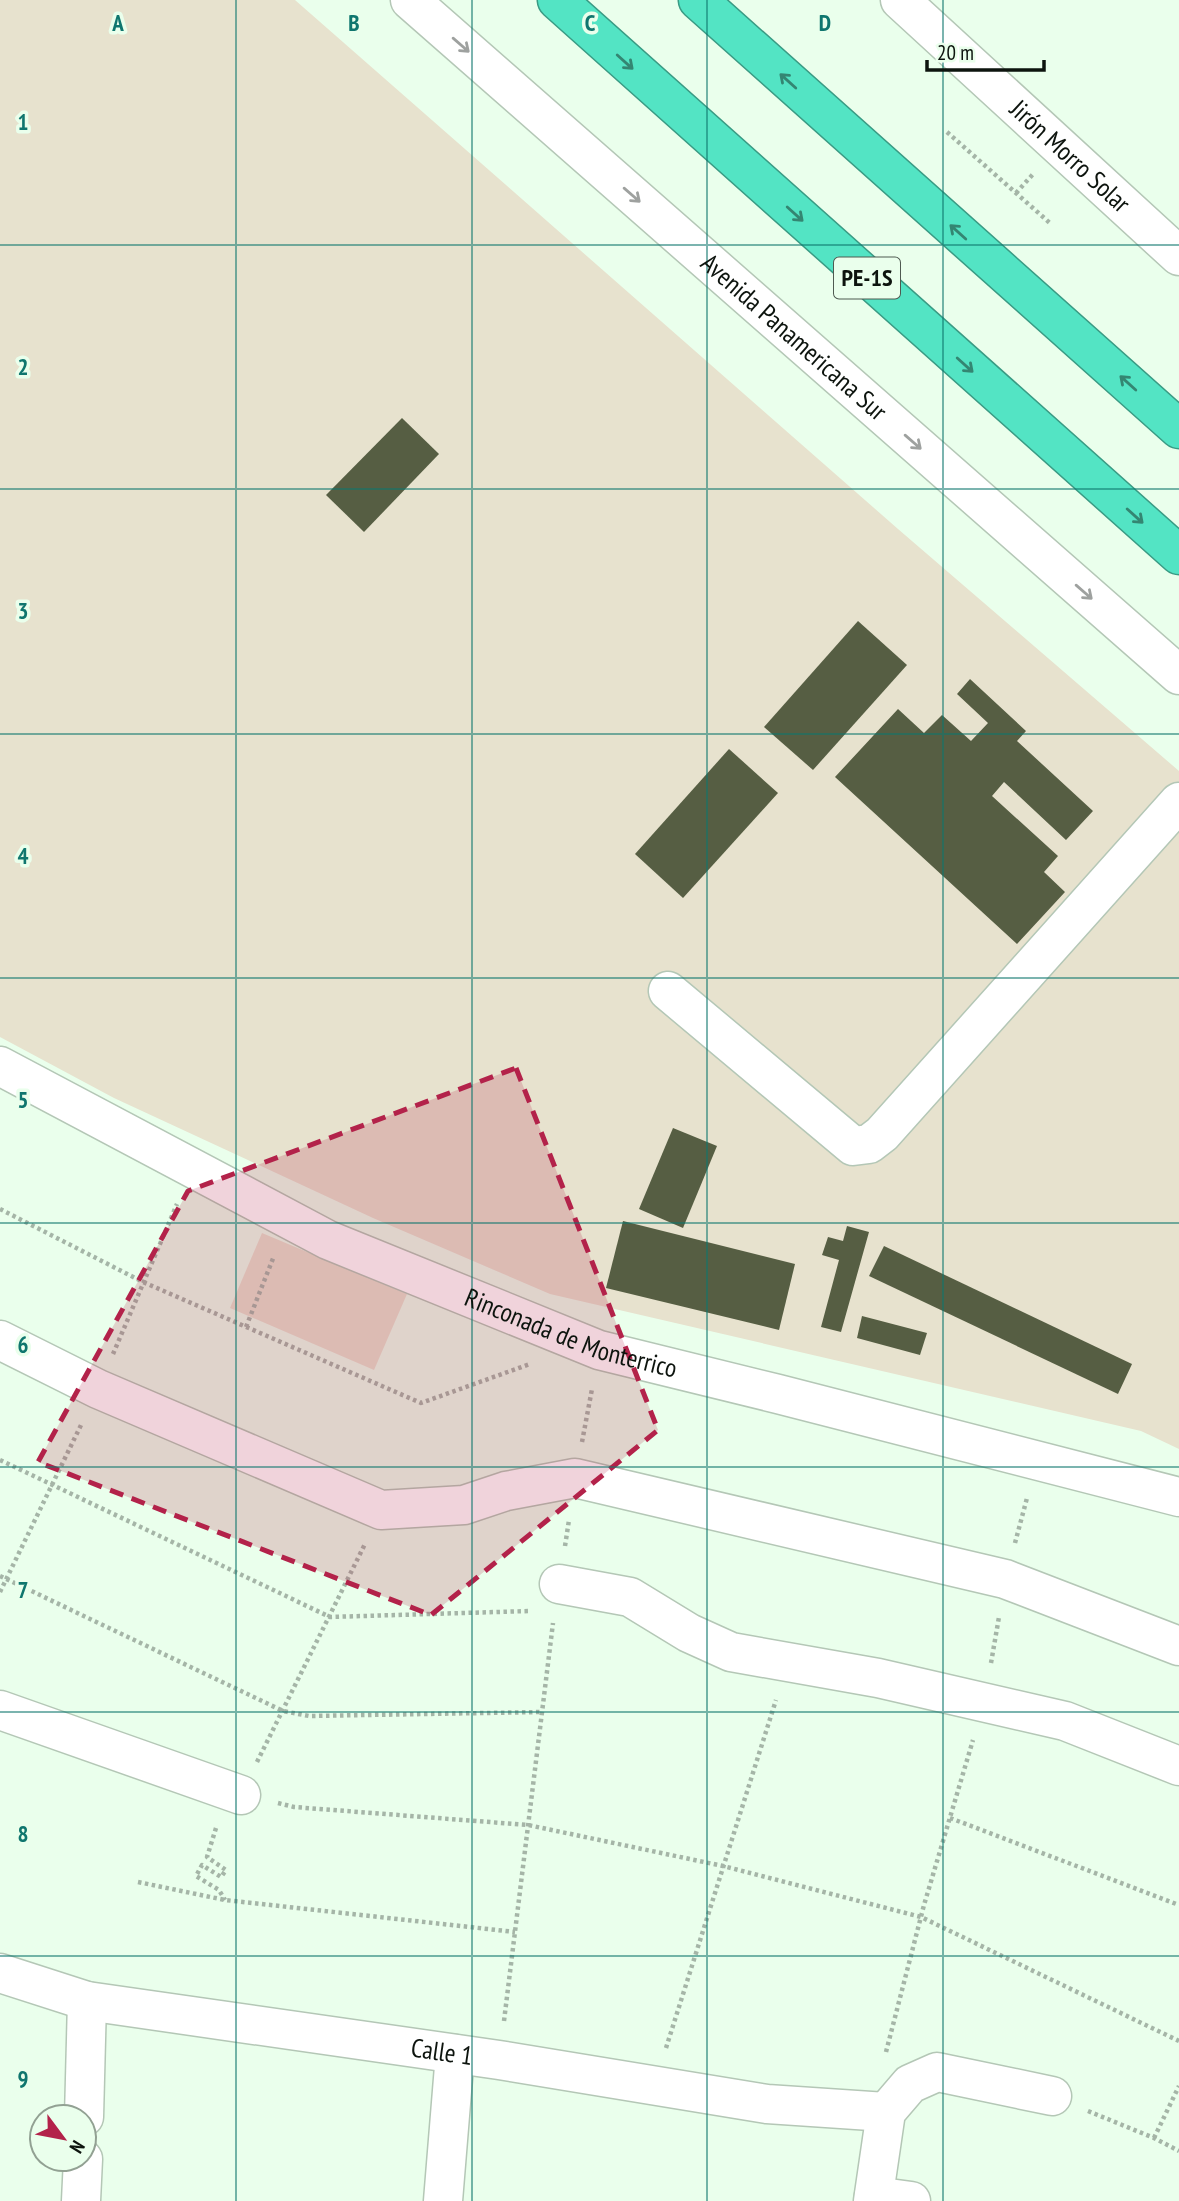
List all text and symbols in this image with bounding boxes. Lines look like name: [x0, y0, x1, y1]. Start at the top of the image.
text: A: [111, 8, 124, 37]
text: B: [348, 8, 360, 37]
text: C: [585, 8, 596, 37]
text: D: [819, 8, 831, 37]
scale bar: [927, 28, 1044, 72]
one-way arrow: [452, 37, 470, 53]
text: 20 m: [937, 39, 974, 66]
one-way arrow: [616, 54, 634, 70]
one-way arrow: [779, 73, 797, 89]
street label: Jirón Morro Solar: [1003, 92, 1138, 219]
text: 1: [18, 107, 29, 136]
one-way arrow: [623, 187, 641, 203]
one-way arrow: [786, 205, 804, 221]
one-way arrow: [949, 224, 967, 240]
street label: Avenida Panamericana Sur: [694, 246, 894, 427]
road number: PE-1S: [834, 258, 900, 298]
text: 2: [18, 352, 29, 381]
one-way arrow: [956, 357, 974, 373]
one-way arrow: [1119, 375, 1137, 391]
one-way arrow: [904, 434, 922, 450]
one-way arrow: [1126, 508, 1144, 524]
one-way arrow: [1075, 584, 1093, 600]
text: 3: [18, 596, 29, 625]
text: 4: [18, 841, 29, 870]
text: 5: [18, 1085, 29, 1114]
street label: Rinconada de Monterrico: [460, 1280, 681, 1385]
text: 6: [18, 1330, 29, 1359]
text: 7: [18, 1575, 29, 1604]
text: 8: [18, 1819, 29, 1848]
street label: Calle 1: [409, 2031, 475, 2072]
text: 9: [18, 2064, 29, 2093]
north arrow: [28, 2103, 98, 2173]
text: N: [65, 2136, 90, 2158]

